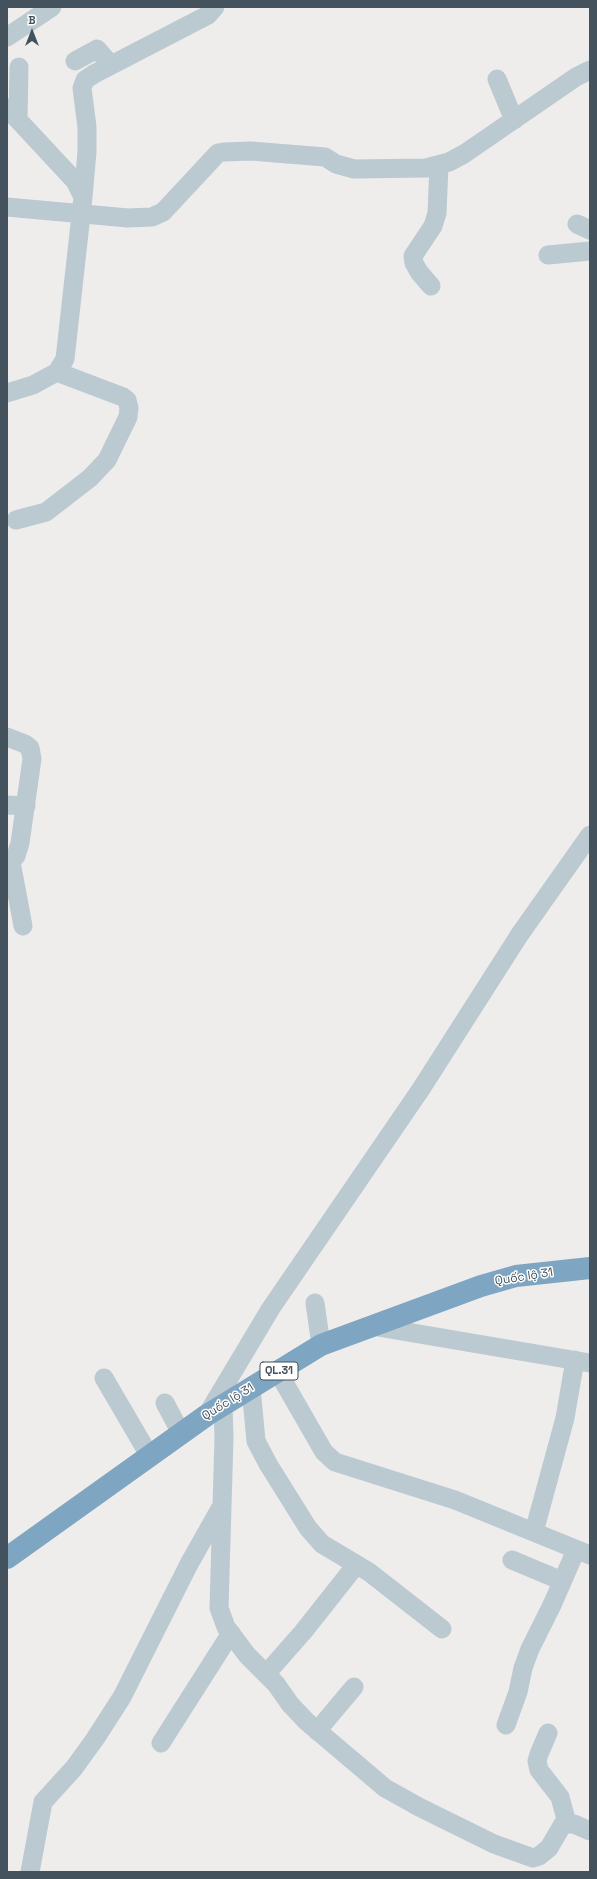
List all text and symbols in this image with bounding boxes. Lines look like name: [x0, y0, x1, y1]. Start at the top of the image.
north arrow: [12, 12, 52, 52]
text: B: [28, 13, 36, 27]
street label: Quốc lộ 31: [494, 1265, 554, 1289]
road number: QL.31: [260, 1362, 298, 1380]
street label: Quốc lộ 31: [199, 1380, 257, 1424]

